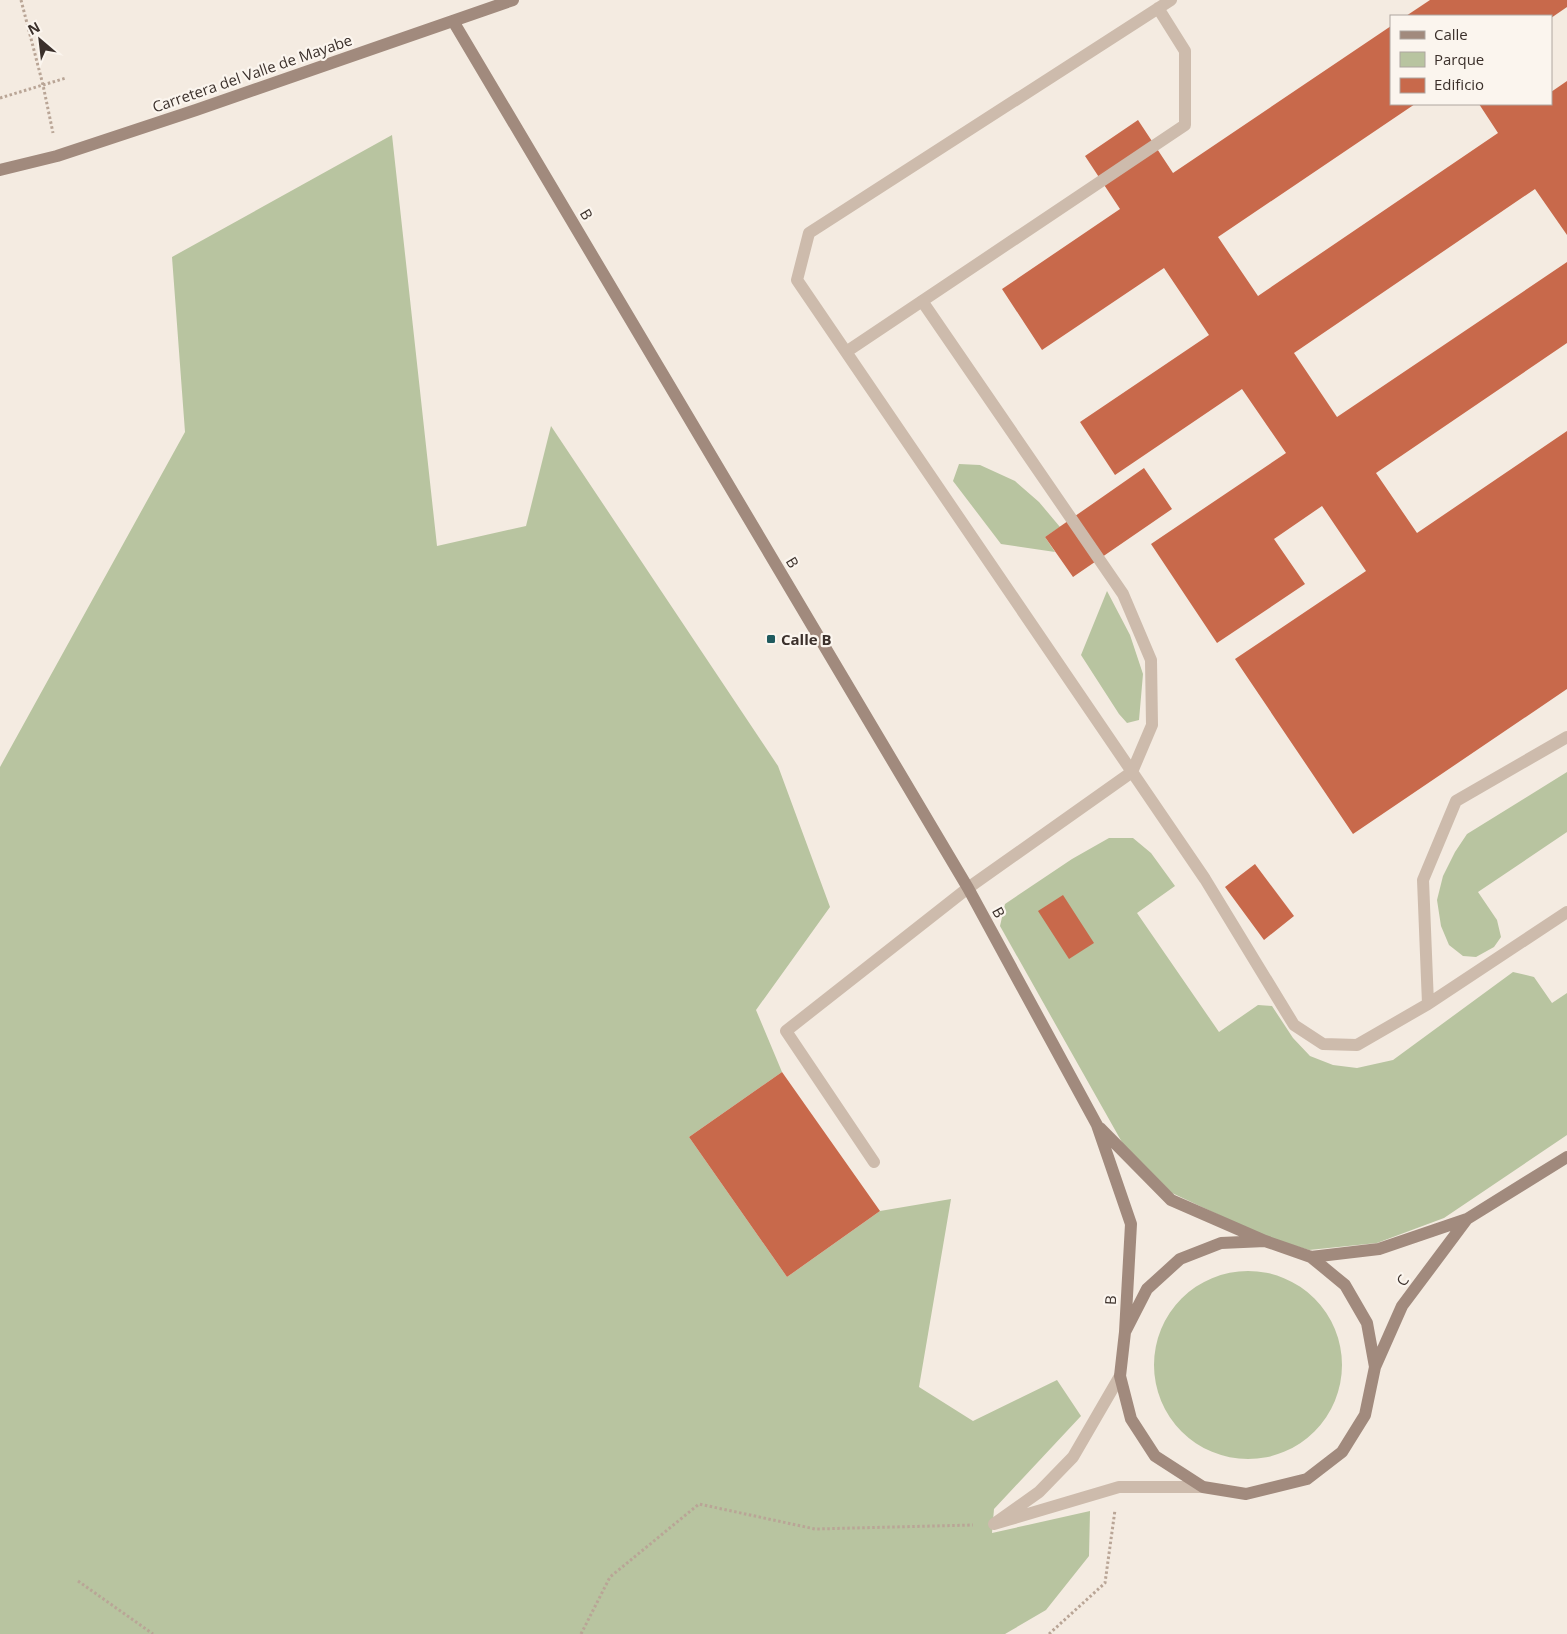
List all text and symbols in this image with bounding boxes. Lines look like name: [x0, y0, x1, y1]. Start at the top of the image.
north arrow: [15, 15, 65, 65]
legend: [1390, 15, 1552, 105]
text: N: [24, 17, 43, 39]
text: Calle: [1434, 24, 1468, 44]
street label: Carretera del Valle de Mayabe: [150, 29, 354, 117]
text: Parque: [1434, 49, 1484, 69]
text: Edificio: [1434, 74, 1484, 94]
street label: B: [576, 205, 598, 223]
street label: B: [782, 553, 804, 571]
place label: Calle B: [781, 629, 832, 649]
marker: Calle B: [765, 633, 777, 645]
street label: B: [988, 903, 1010, 921]
street label: C: [1391, 1270, 1413, 1290]
street label: B: [1100, 1295, 1120, 1305]

